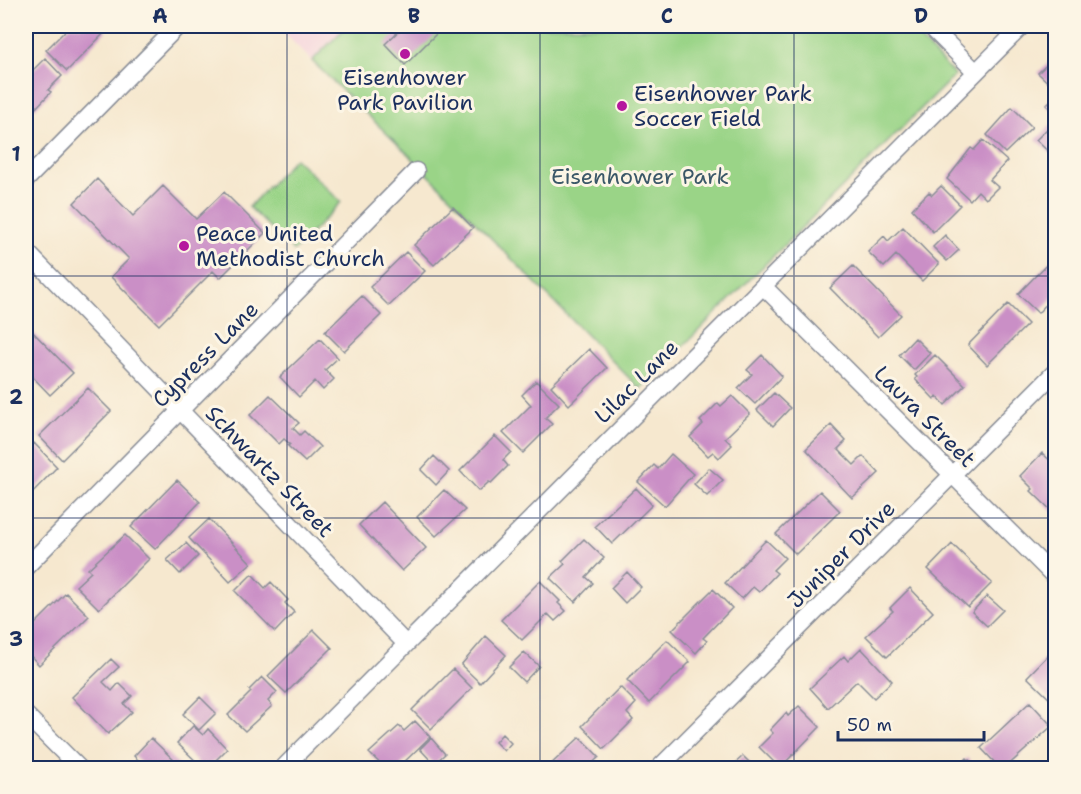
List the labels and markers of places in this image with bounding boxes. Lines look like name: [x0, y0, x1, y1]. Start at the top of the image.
marker: Eisenhower Park Pavilion: [398, 47, 412, 61]
place label: Eisenhower Park Pavilion: [337, 63, 473, 117]
place label: Eisenhower Park Soccer Field: [634, 79, 812, 133]
marker: Eisenhower Park Soccer Field: [615, 99, 629, 113]
place label: Peace United Methodist Church: [196, 219, 385, 273]
marker: Peace United Methodist Church: [177, 239, 191, 253]

